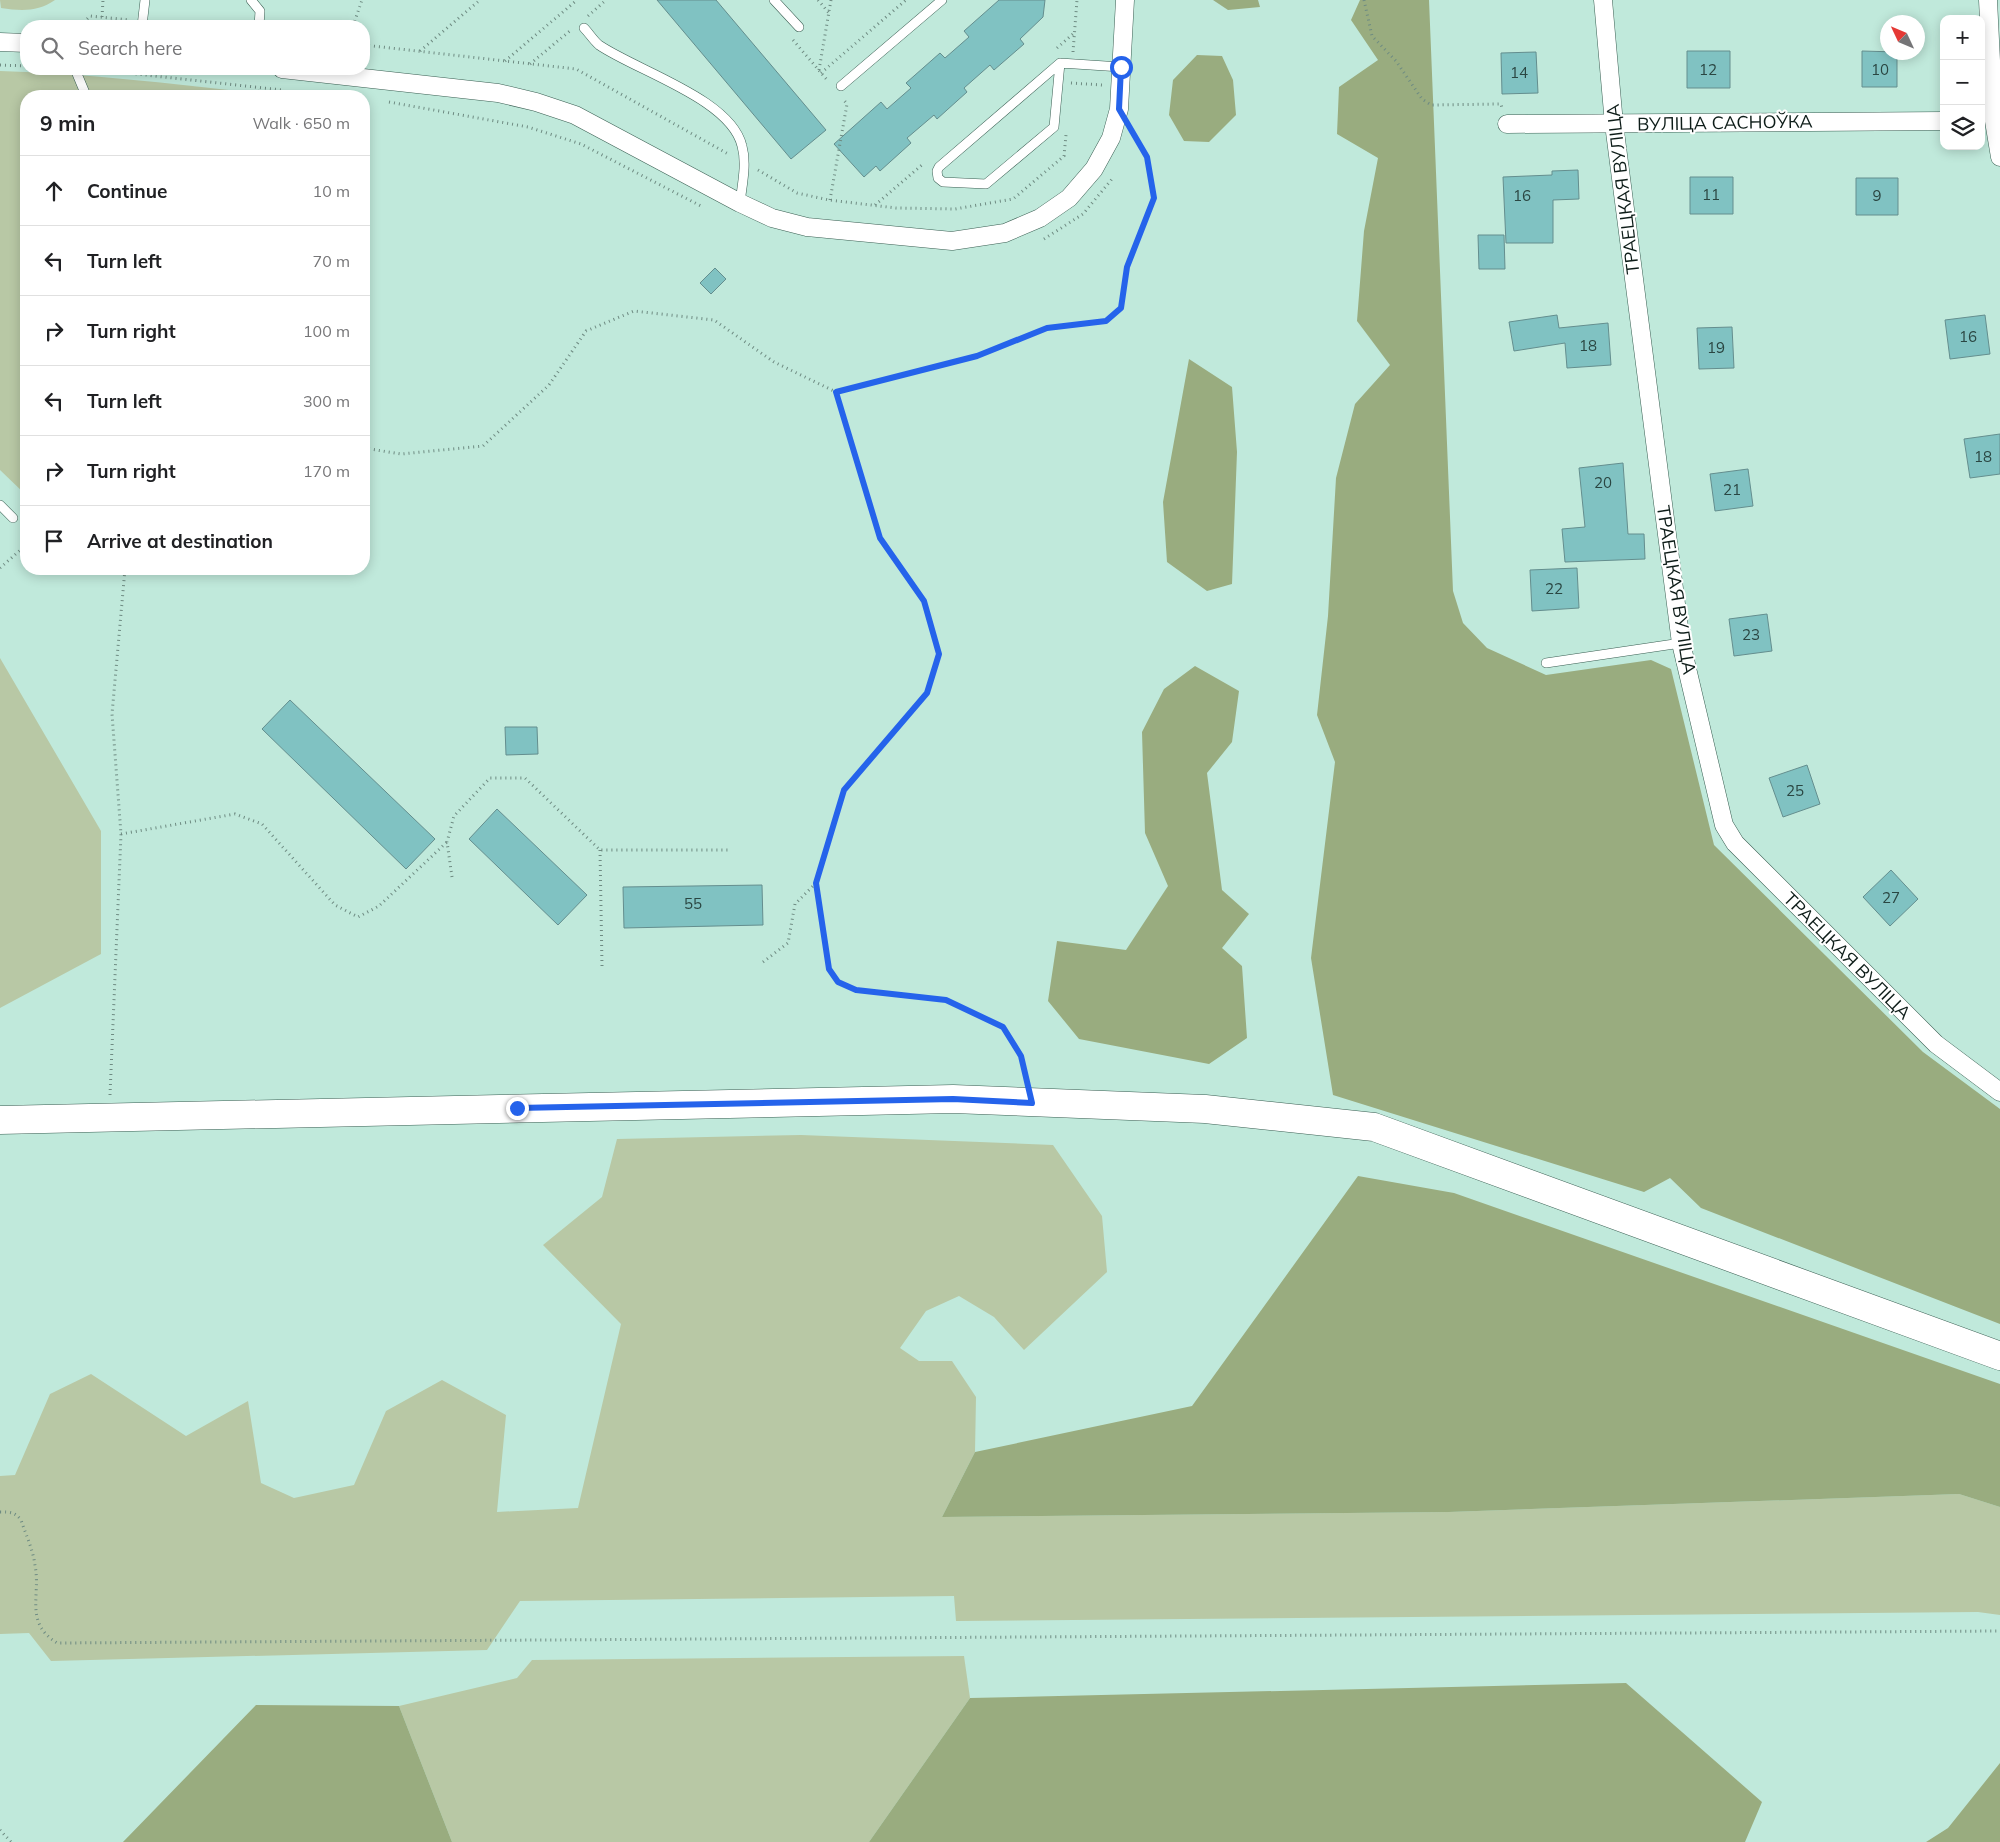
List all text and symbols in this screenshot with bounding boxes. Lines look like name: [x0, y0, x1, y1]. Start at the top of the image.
north arrow: [1880, 15, 1925, 60]
map controls: [1940, 15, 1985, 150]
button: +: [1940, 15, 1985, 60]
search box: [20, 20, 370, 75]
icon: search: [38, 34, 66, 62]
text: Search here: [78, 36, 182, 60]
route start: [1110, 56, 1133, 79]
house number: 12: [1699, 60, 1717, 79]
house number: 10: [1871, 60, 1889, 79]
button: −: [1940, 60, 1985, 105]
house number: 14: [1510, 63, 1528, 82]
street label: ТРАЕЦКАЯ ВУЛІЦА: [1601, 103, 1644, 275]
button: layers: [1940, 105, 1985, 150]
street label: ВУЛІЦА САСНОЎКА: [1637, 109, 1813, 136]
text: 9 min: [40, 110, 95, 136]
text: Walk · 650 m: [252, 113, 350, 133]
icon: ahead: [40, 177, 68, 205]
text: Continue: [87, 179, 167, 203]
text: 10 m: [313, 181, 350, 201]
house number: 11: [1702, 185, 1720, 204]
house number: 16: [1513, 186, 1531, 205]
house number: 9: [1872, 186, 1882, 205]
icon: left: [40, 247, 68, 275]
text: Turn left: [87, 249, 162, 273]
text: 70 m: [313, 251, 350, 271]
icon: right: [40, 317, 68, 345]
text: Turn right: [87, 319, 176, 343]
text: 100 m: [303, 321, 350, 341]
house number: 16: [1959, 327, 1977, 346]
house number: 18: [1579, 336, 1597, 355]
house number: 19: [1707, 338, 1725, 357]
icon: left: [40, 387, 68, 415]
text: Turn left: [87, 389, 162, 413]
text: 300 m: [303, 391, 350, 411]
house number: 18: [1974, 447, 1992, 466]
icon: right: [40, 457, 68, 485]
text: Turn right: [87, 459, 176, 483]
text: 170 m: [303, 461, 350, 481]
house number: 20: [1594, 473, 1612, 492]
house number: 21: [1723, 480, 1741, 499]
street label: ТРАЕЦКАЯ ВУЛІЦА: [1652, 504, 1701, 676]
icon: arrive: [40, 527, 68, 555]
text: Arrive at destination: [87, 529, 273, 553]
house number: 22: [1545, 579, 1563, 598]
house number: 23: [1742, 625, 1760, 644]
house number: 25: [1786, 781, 1804, 800]
street label: ТРАЕЦКАЯ ВУЛІЦА: [1779, 887, 1916, 1024]
house number: 27: [1882, 888, 1900, 907]
house number: 55: [684, 894, 702, 913]
route end: [506, 1097, 529, 1120]

